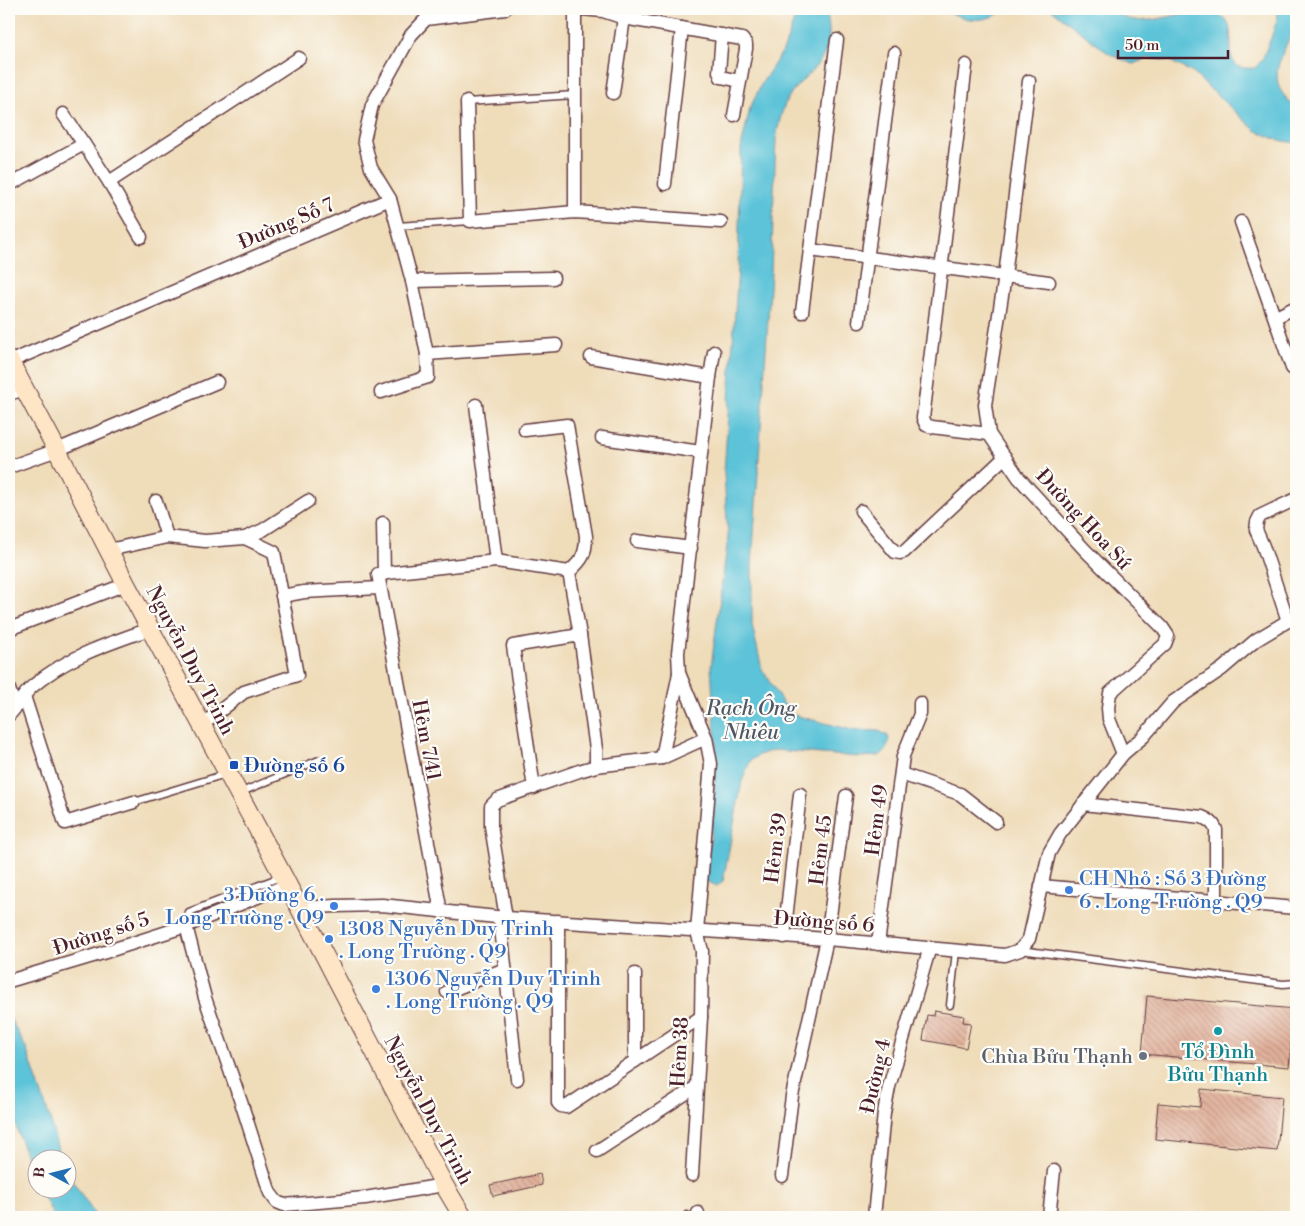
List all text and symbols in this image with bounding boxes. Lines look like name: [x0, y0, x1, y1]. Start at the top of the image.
scale bar: [1118, 28, 1228, 60]
text: 50 m: [1125, 36, 1159, 55]
street label: Đường Số 7: [235, 193, 338, 256]
street label: Đường Hoa Sứ: [1030, 464, 1136, 576]
street label: Nguyễn Duy Trinh: [140, 582, 240, 740]
water label: Rạch Ông Nhiêu: [705, 693, 798, 746]
street label: Hẻm 7/41: [405, 698, 446, 783]
place label: Đường số 6: [244, 754, 345, 779]
marker: Đường số 6: [228, 759, 240, 771]
street label: Hẻm 49: [861, 783, 894, 857]
street label: Hẻm 39: [760, 811, 793, 885]
street label: Hẻm 45: [805, 814, 838, 887]
place label: CH Nhỏ : Số 3 Đường 6 . Long Trường . Q9: [1079, 867, 1267, 915]
place label: 3 Đường 6 . Long Trường . Q9: [165, 883, 324, 931]
marker: CH Nhỏ : Số 3 Đường 6 . Long Trường . Q9: [1063, 884, 1075, 896]
marker: 3 Đường 6 . Long Trường . Q9: [328, 900, 340, 912]
street label: Đường số 5: [50, 907, 153, 962]
street label: Đường số 6: [773, 907, 875, 938]
place label: 1308 Nguyễn Duy Trinh . Long Trường . Q9: [339, 917, 554, 965]
marker: 1308 Nguyễn Duy Trinh . Long Trường . Q9: [323, 933, 335, 945]
place label: 1306 Nguyễn Duy Trinh . Long Trường . Q9: [386, 967, 601, 1015]
marker: 1306 Nguyễn Duy Trinh . Long Trường . Q9: [370, 983, 382, 995]
street label: Hẻm 38: [666, 1016, 695, 1088]
marker: Tổ Đình Bửu Thạnh: [1212, 1025, 1224, 1037]
street label: Nguyễn Duy Trinh: [378, 1032, 478, 1190]
street label: Đường 4: [856, 1036, 897, 1116]
place label: Tổ Đình Bửu Thạnh: [1167, 1040, 1268, 1088]
place label: Chùa Bửu Thạnh: [981, 1045, 1133, 1070]
marker: Chùa Bửu Thạnh: [1137, 1050, 1149, 1062]
north arrow: [28, 1148, 78, 1198]
text: B: [31, 1166, 50, 1179]

